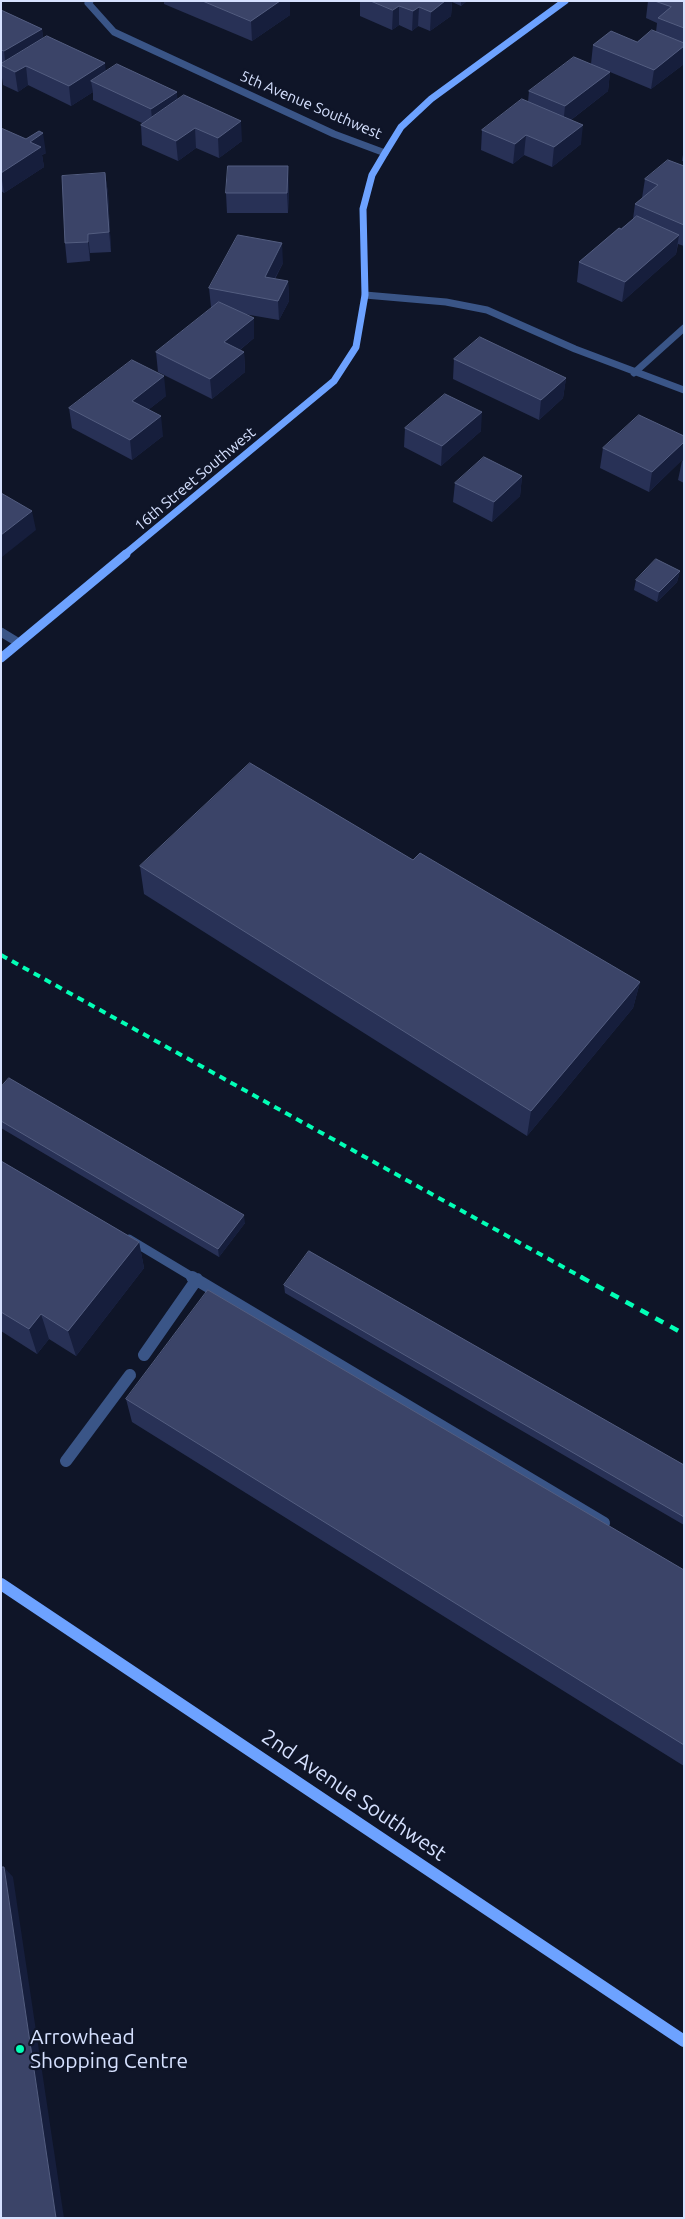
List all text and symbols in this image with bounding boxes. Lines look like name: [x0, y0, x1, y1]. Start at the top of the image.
street label: 5th Avenue Southwest: [237, 67, 385, 143]
street label: 16th Street Southwest: [131, 423, 259, 535]
street label: 2nd Avenue Southwest: [257, 1724, 451, 1866]
place label: Arrowhead Shopping Centre: [30, 2024, 188, 2074]
marker: Arrowhead Shopping Centre: [14, 2043, 26, 2055]

